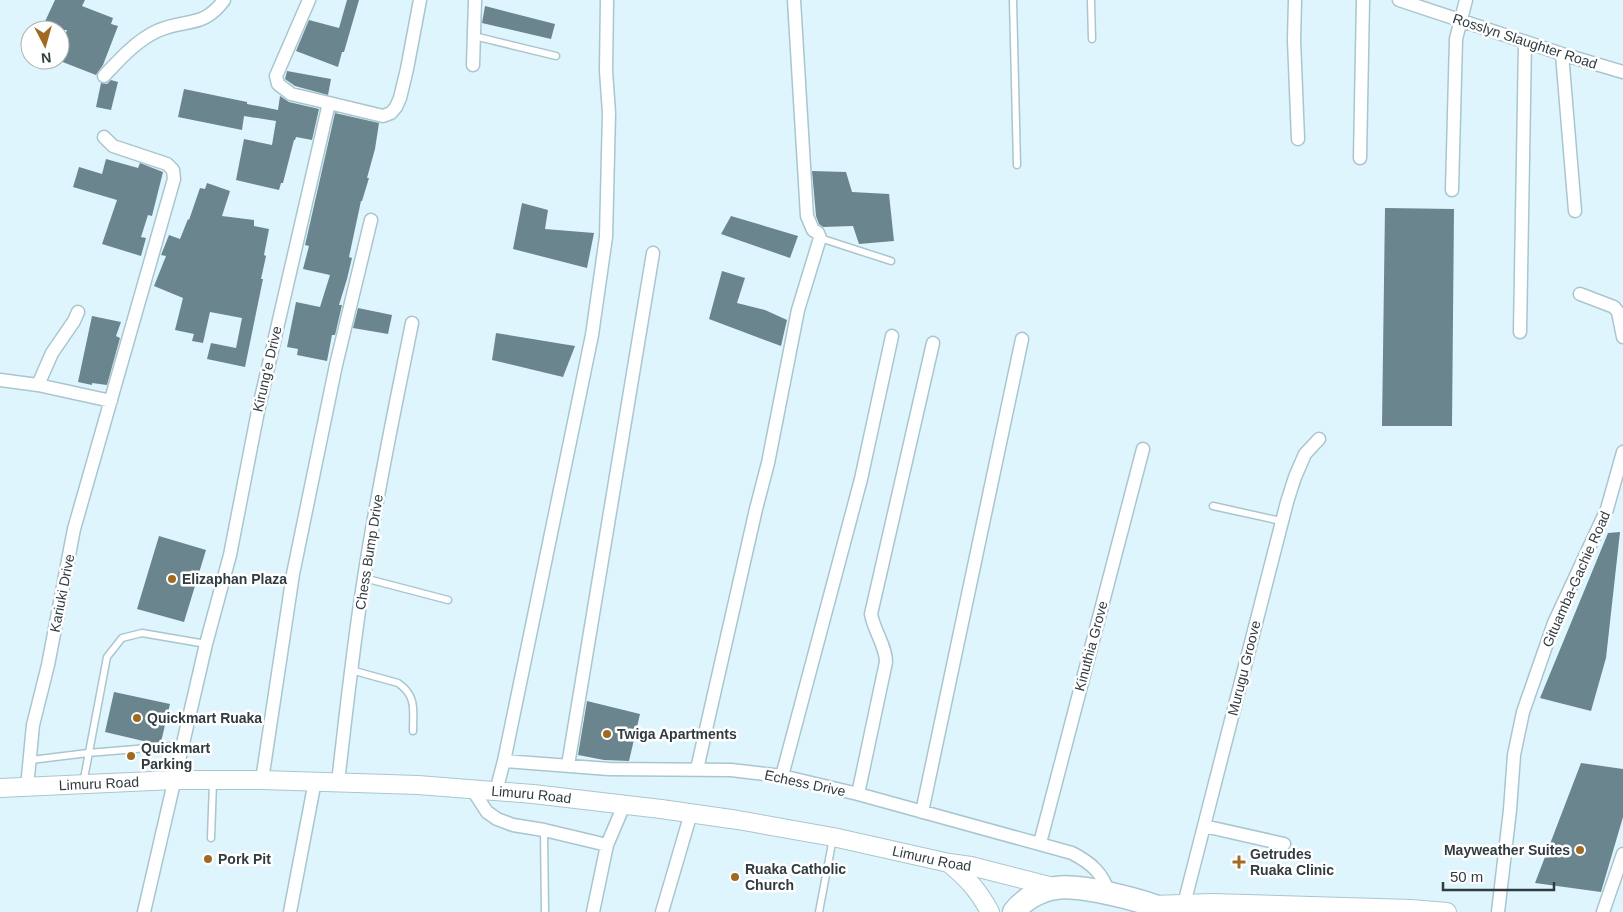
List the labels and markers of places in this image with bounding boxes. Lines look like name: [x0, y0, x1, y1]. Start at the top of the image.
place label: Elizaphan Plaza: [182, 571, 287, 587]
marker: Elizaphan Plaza: [166, 573, 178, 585]
place label: Quickmart Ruaka: [147, 710, 262, 726]
marker: Quickmart Ruaka: [131, 712, 143, 724]
place label: Twiga Apartments: [617, 726, 737, 742]
marker: Twiga Apartments: [601, 728, 613, 740]
place label: Quickmart Parking: [141, 740, 211, 772]
marker: Quickmart Parking: [125, 750, 137, 762]
place label: Mayweather Suites: [1444, 842, 1570, 858]
marker: Mayweather Suites: [1574, 844, 1586, 856]
place label: Getrudes Ruaka Clinic: [1250, 846, 1334, 878]
place label: Pork Pit: [218, 851, 271, 867]
marker: Pork Pit: [202, 853, 214, 865]
marker: Getrudes Ruaka Clinic: [1232, 855, 1246, 869]
place label: Ruaka Catholic Church: [745, 861, 846, 893]
marker: Ruaka Catholic Church: [729, 871, 741, 883]

